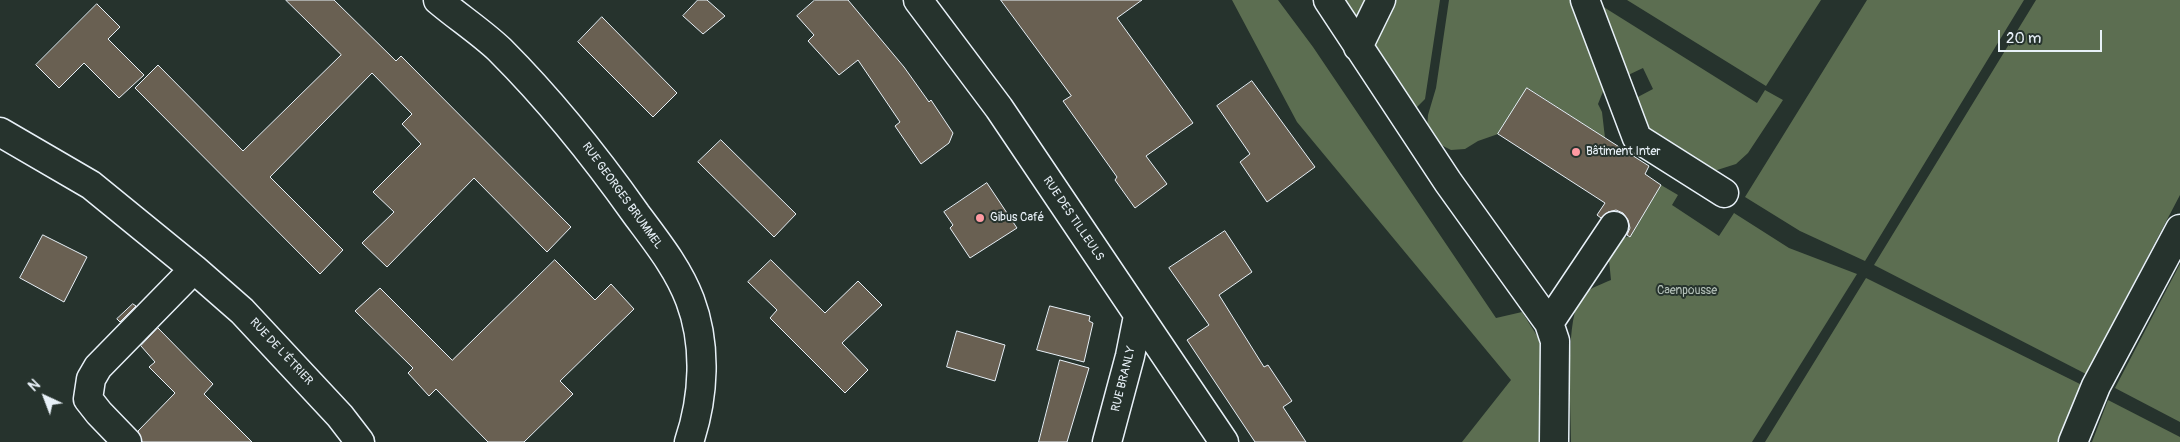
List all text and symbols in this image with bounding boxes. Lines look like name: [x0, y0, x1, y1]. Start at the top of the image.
scale bar: [2000, 20, 2104, 52]
text: 20 m: [2006, 29, 2041, 48]
street label: RUE GEORGES BRUMMEL: [578, 140, 666, 252]
place label: Bâtiment Inter: [1586, 145, 1661, 159]
marker: Bâtiment Inter: [1570, 146, 1582, 158]
street label: RUE DES TILLEULS: [1039, 174, 1107, 264]
place label: Gibus Café: [990, 211, 1044, 225]
marker: Gibus Café: [974, 212, 986, 224]
park label: Caenpousse: [1657, 284, 1717, 298]
street label: RUE DE L'ÉTRIER: [246, 316, 316, 388]
street label: RUE BRANLY: [1109, 345, 1139, 413]
north arrow: [20, 372, 70, 422]
text: N: [25, 376, 44, 395]

